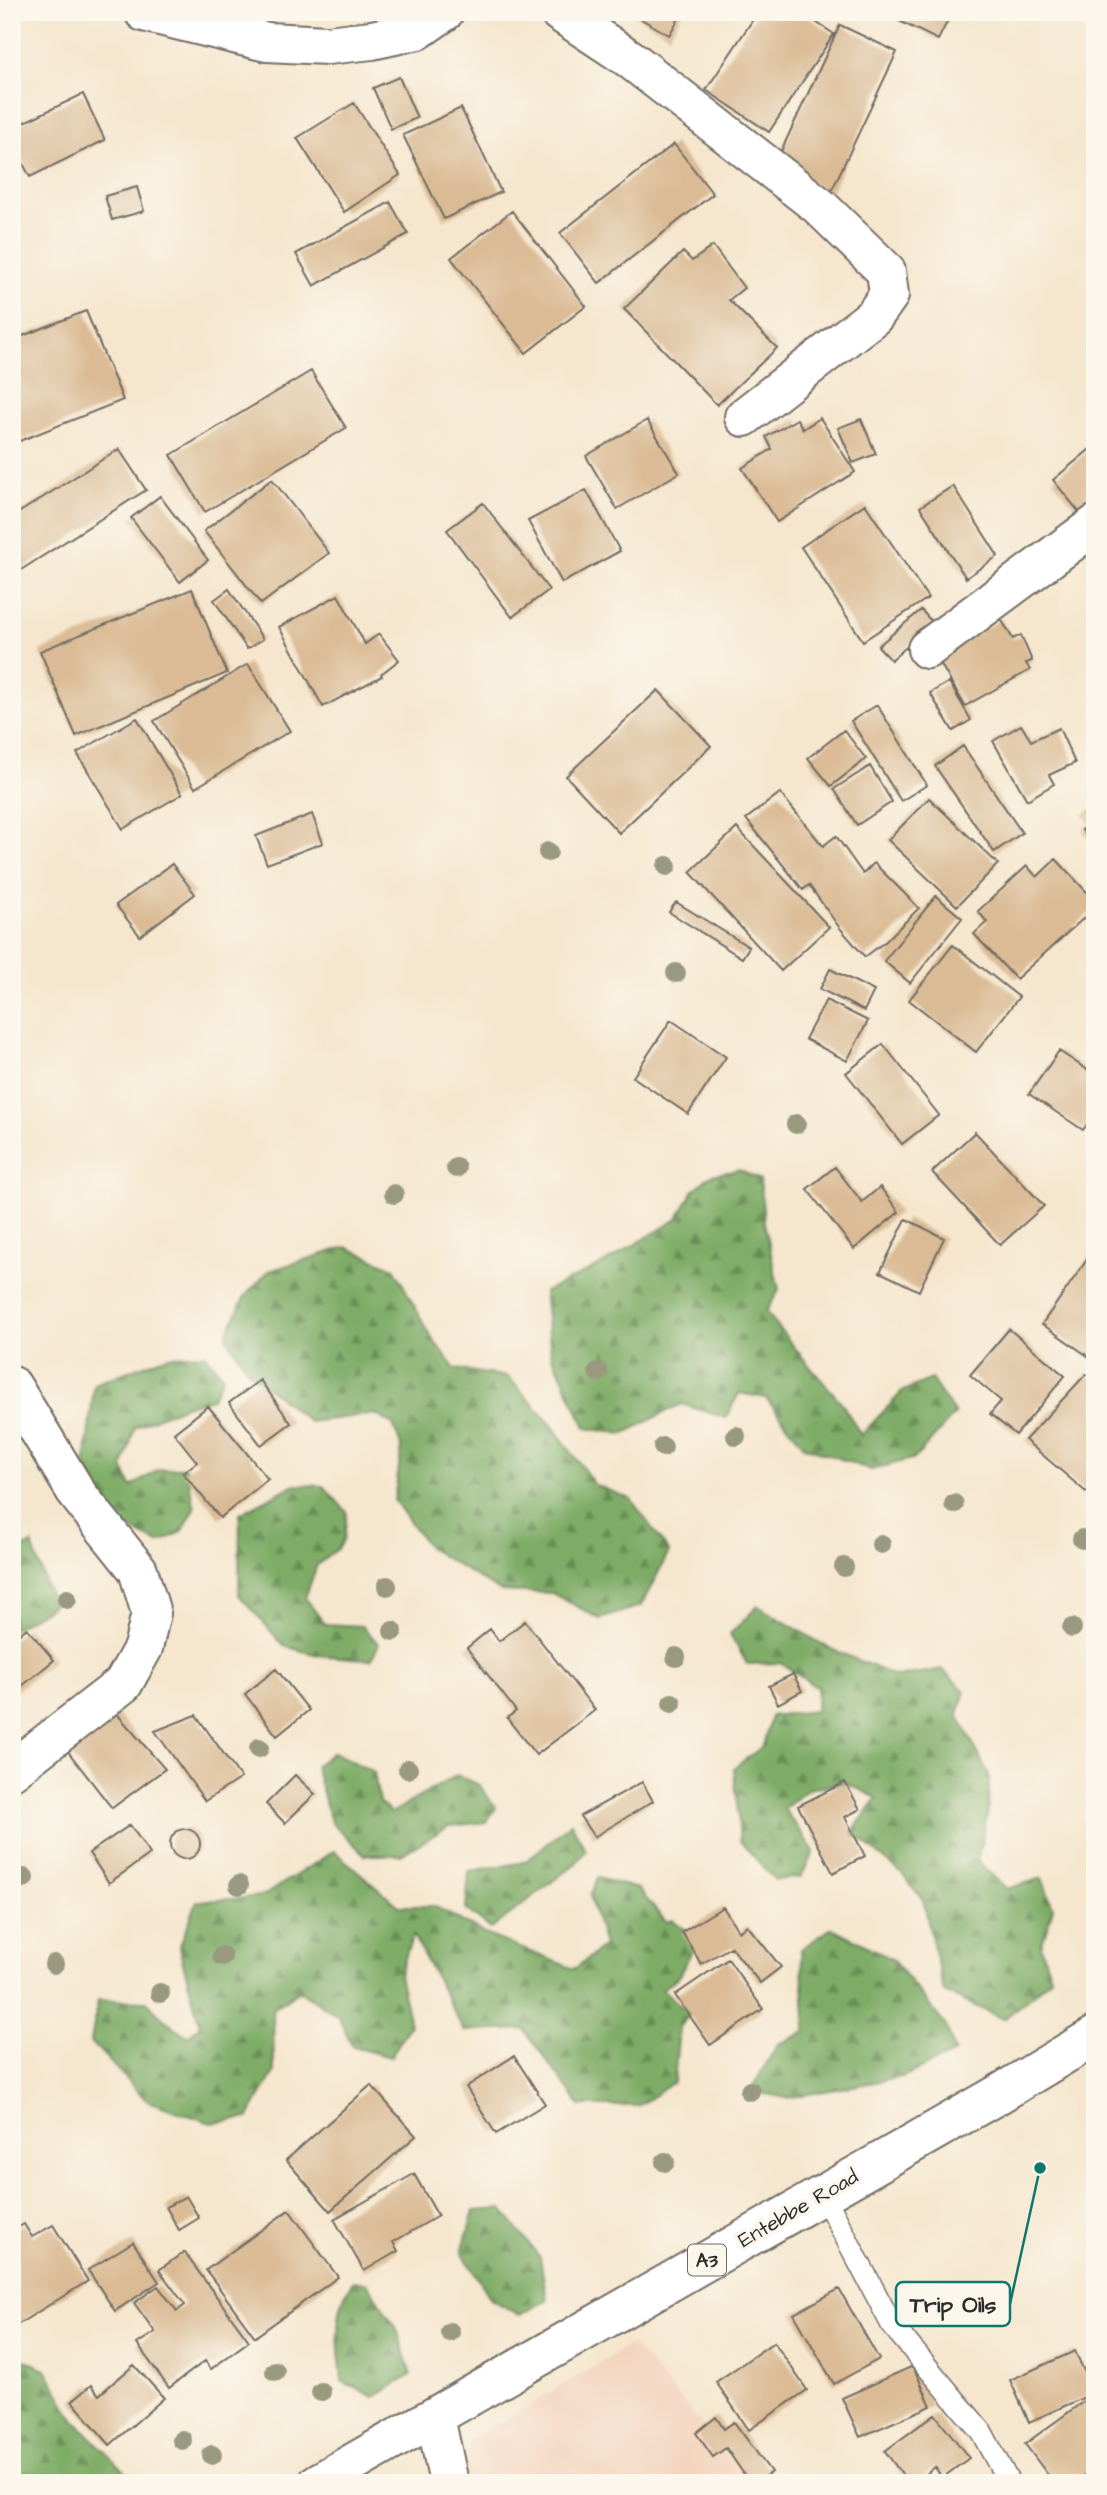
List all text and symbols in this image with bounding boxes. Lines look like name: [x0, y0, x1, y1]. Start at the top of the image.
street label: Entebbe Road: [733, 2162, 864, 2255]
road number: A3: [688, 2244, 726, 2276]
callout: Trip Oils: [896, 2282, 1010, 2326]
text: Trip Oils: [909, 2289, 997, 2321]

